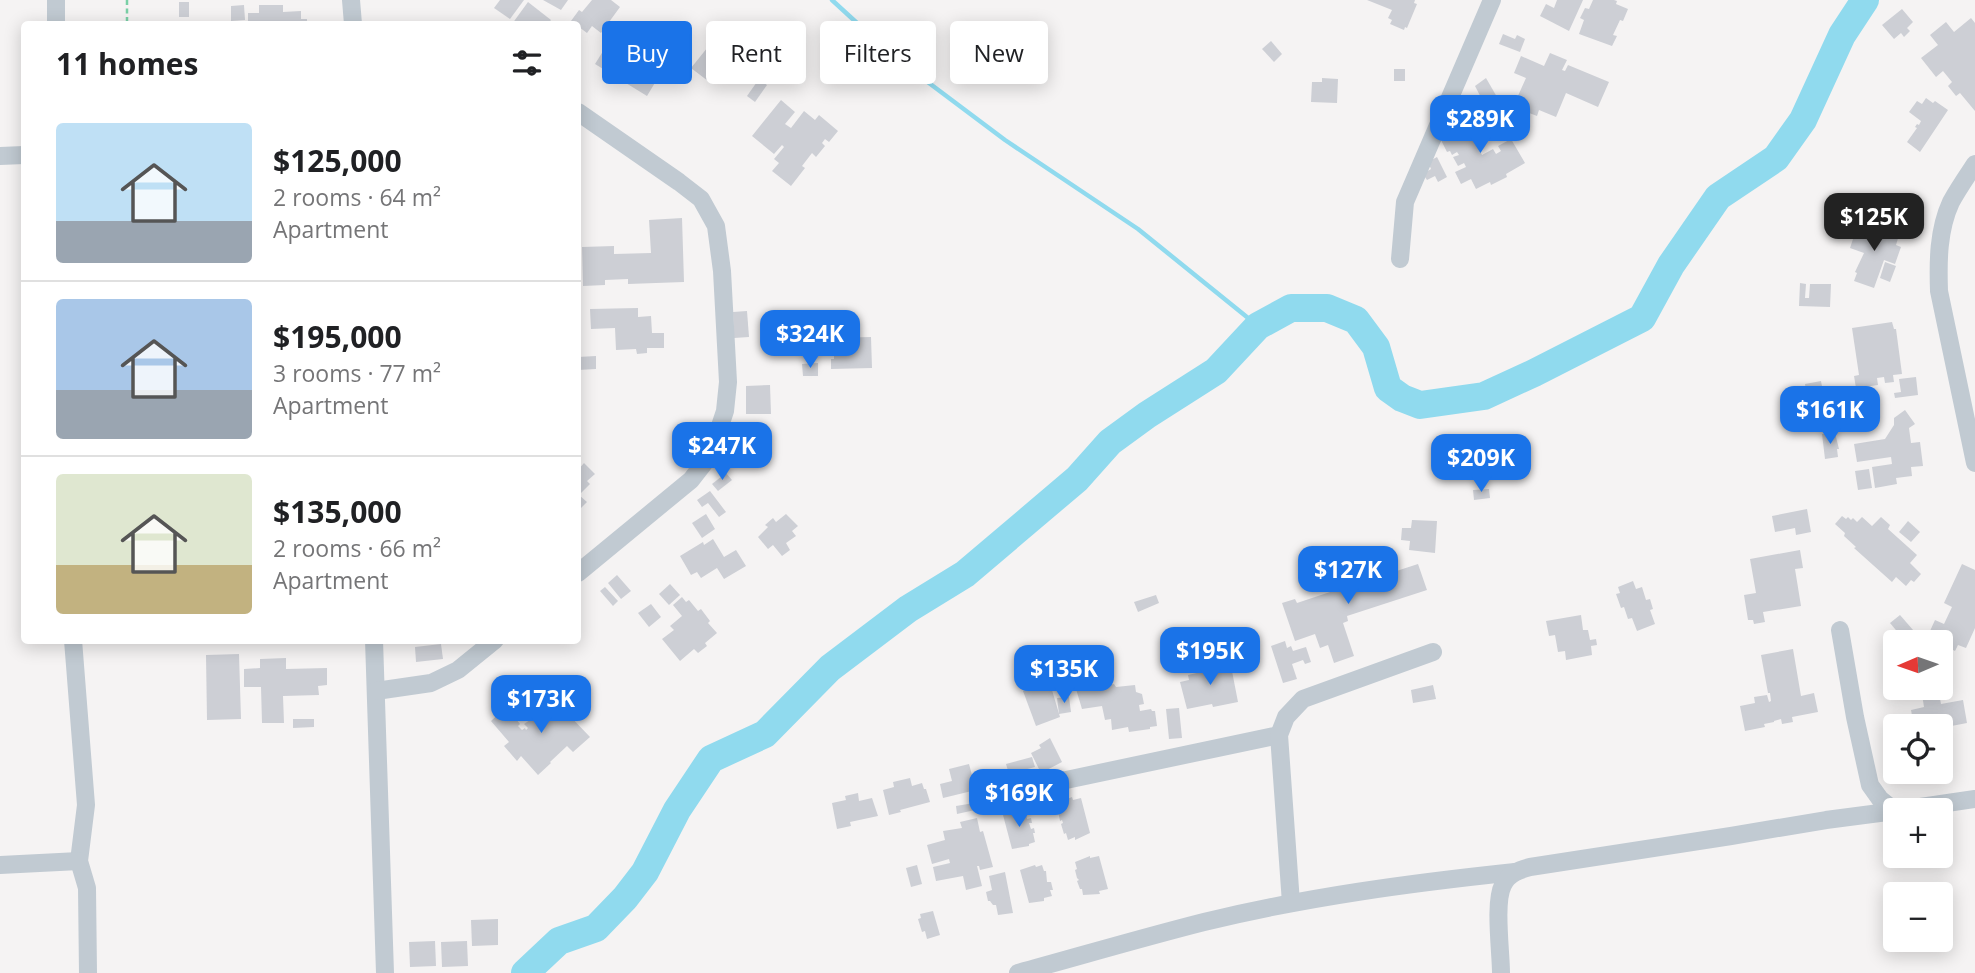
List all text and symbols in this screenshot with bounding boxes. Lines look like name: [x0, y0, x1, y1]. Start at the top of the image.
chip: Buy: [602, 21, 692, 84]
chip: Rent: [706, 21, 806, 84]
chip: Filters: [820, 21, 936, 84]
chip: New: [950, 21, 1048, 84]
text: 11 homes: [56, 43, 199, 84]
icon: filters: [508, 44, 546, 82]
pin: $289K: [1431, 96, 1529, 155]
text: $289K: [1446, 102, 1514, 134]
text: $125,000: [273, 140, 402, 181]
icon: home: [112, 151, 196, 235]
text: 2 rooms · 64 m²: [273, 181, 441, 213]
pin: $125K: [1825, 194, 1923, 253]
text: $125K: [1840, 200, 1908, 232]
text: Apartment: [273, 213, 389, 245]
pin: $324K: [761, 310, 859, 370]
text: $195,000: [273, 316, 402, 357]
text: $324K: [776, 317, 844, 349]
icon: home: [112, 327, 196, 411]
text: 3 rooms · 77 m²: [273, 357, 441, 389]
pin: $161K: [1781, 386, 1879, 446]
text: Apartment: [273, 389, 389, 421]
text: $161K: [1796, 393, 1864, 425]
pin: $247K: [673, 422, 771, 482]
text: $247K: [688, 429, 756, 461]
pin: $209K: [1432, 434, 1530, 494]
text: $209K: [1447, 441, 1515, 473]
text: $135,000: [273, 491, 402, 532]
icon: home: [112, 502, 196, 586]
text: 2 rooms · 66 m²: [273, 532, 441, 564]
pin: $127K: [1299, 546, 1397, 606]
text: $127K: [1314, 553, 1382, 585]
text: Apartment: [273, 564, 389, 596]
pin: $195K: [1161, 628, 1259, 687]
north arrow: [1883, 630, 1953, 700]
map controls: [1883, 630, 1953, 952]
text: $195K: [1176, 634, 1244, 666]
pin: $135K: [1015, 646, 1113, 705]
text: $135K: [1030, 652, 1098, 684]
pin: $173K: [492, 676, 590, 735]
text: $173K: [507, 682, 575, 714]
button: locate: [1883, 714, 1953, 784]
pin: $169K: [970, 770, 1068, 829]
text: $169K: [985, 776, 1053, 808]
button: +: [1883, 798, 1953, 868]
button: −: [1883, 882, 1953, 952]

